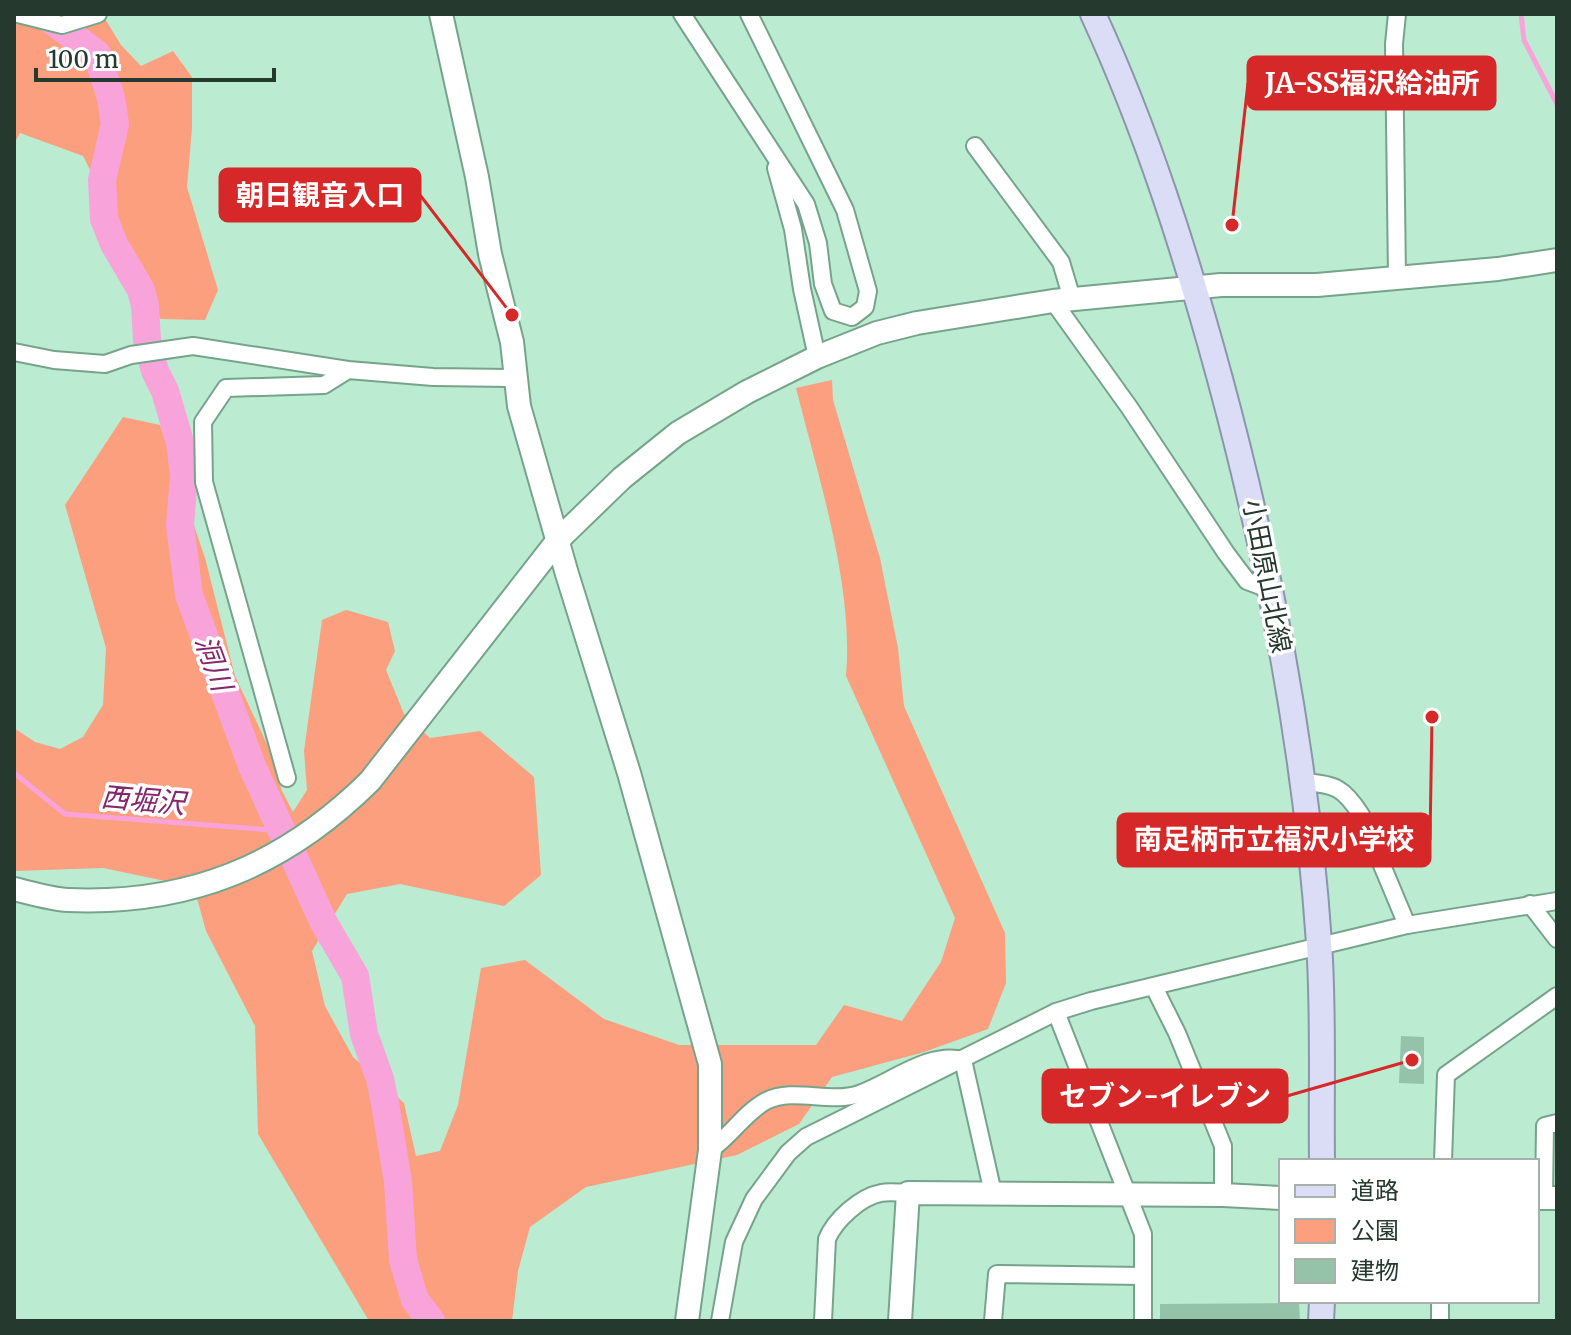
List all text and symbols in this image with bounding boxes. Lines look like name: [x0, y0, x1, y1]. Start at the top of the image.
scale bar: [36, 32, 274, 82]
text: 100 m: [48, 44, 119, 75]
callout: JA-SS福沢給油所: [1248, 57, 1495, 109]
text: JA-SS福沢給油所: [1264, 65, 1479, 101]
callout: 朝日観音入口: [220, 169, 420, 221]
text: 朝日観音入口: [236, 177, 404, 213]
street label: 小田原山北線: [1236, 496, 1299, 656]
water label: 洞川: [188, 631, 242, 698]
water label: 西堀沢: [100, 778, 190, 822]
callout: 南足柄市立福沢小学校: [1118, 814, 1430, 866]
text: 南足柄市立福沢小学校: [1134, 821, 1414, 857]
callout: セブン-イレブン: [1043, 1070, 1287, 1122]
text: セブン-イレブン: [1059, 1078, 1271, 1114]
legend: [1279, 1159, 1539, 1303]
text: 道路: [1351, 1175, 1399, 1206]
text: 公園: [1351, 1215, 1399, 1246]
text: 建物: [1351, 1255, 1399, 1286]

